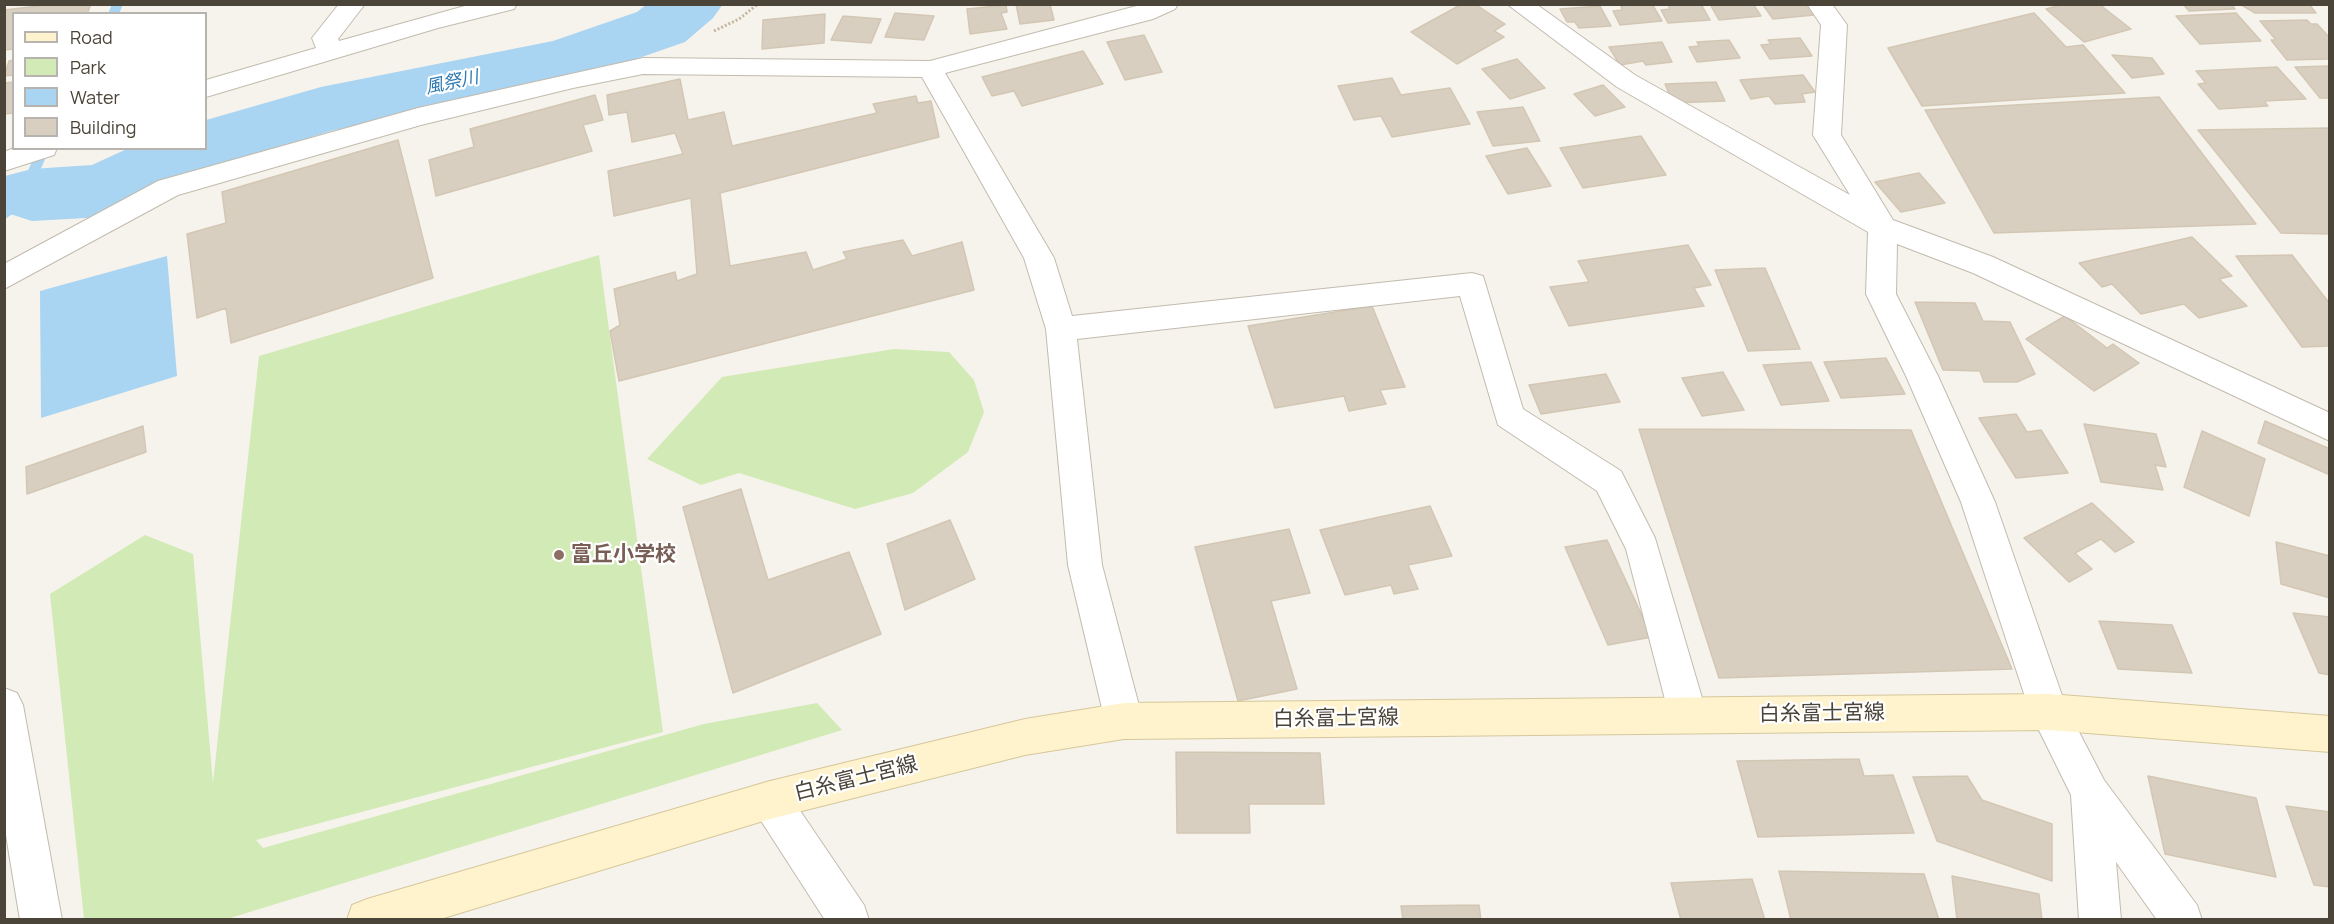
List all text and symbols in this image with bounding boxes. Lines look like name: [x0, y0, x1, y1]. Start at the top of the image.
legend: [12, 12, 207, 150]
text: Road: [70, 25, 113, 49]
text: Park: [70, 55, 106, 79]
water label: 風祭川: [423, 67, 481, 99]
text: Water: [70, 85, 120, 109]
text: Building: [70, 115, 136, 139]
place label: 富丘小学校: [571, 542, 676, 568]
marker: 富丘小学校: [552, 548, 566, 562]
street label: 白糸富士宮線: [1759, 700, 1885, 728]
street label: 白糸富士宮線: [1273, 705, 1399, 733]
street label: 白糸富士宮線: [792, 752, 920, 806]

